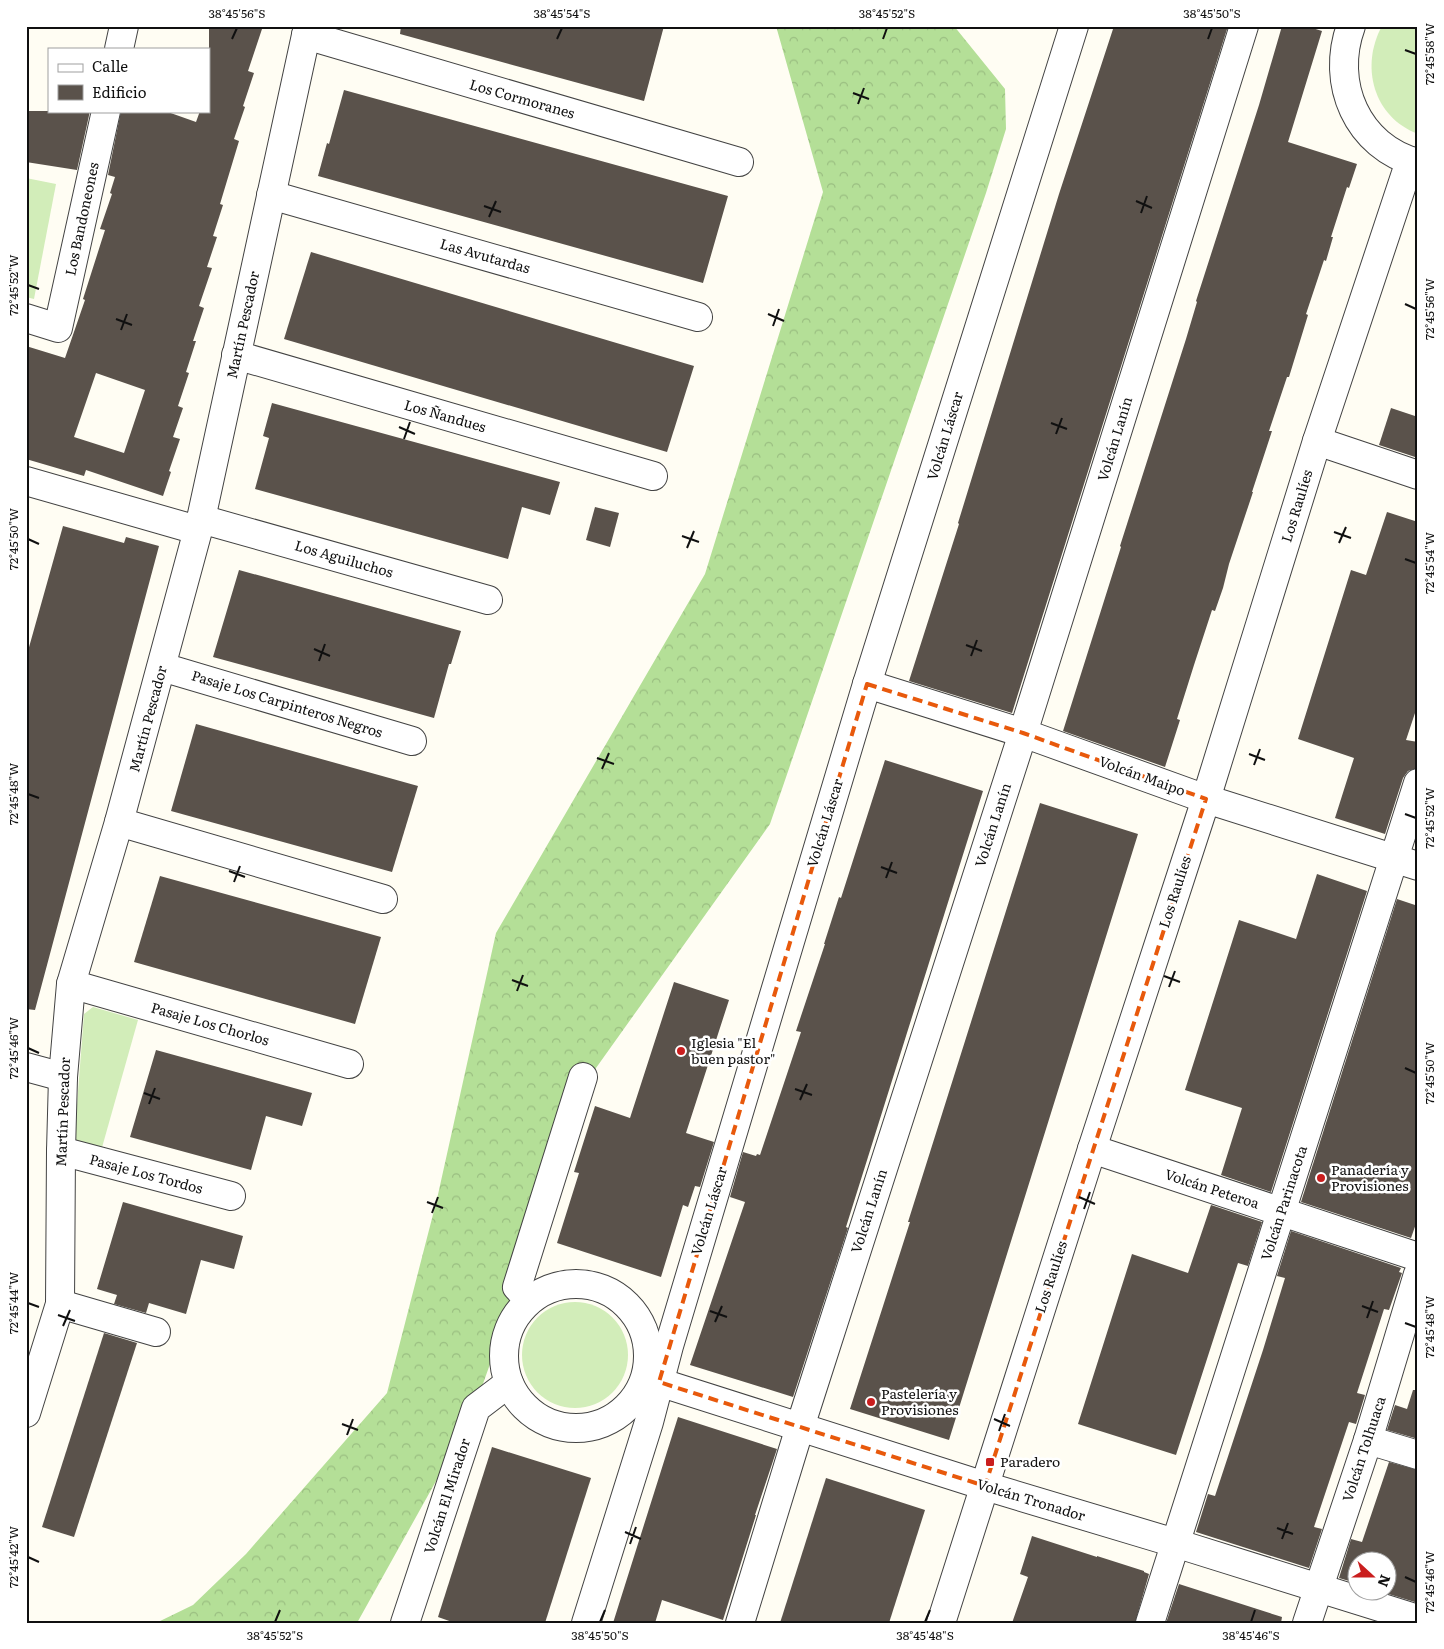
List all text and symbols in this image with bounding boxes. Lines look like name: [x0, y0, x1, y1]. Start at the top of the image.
text: 38°45'56"S: [209, 4, 265, 22]
text: 38°45'54"S: [533, 4, 591, 22]
text: 38°45'52"S: [859, 4, 915, 22]
text: 38°45'50"S: [1183, 4, 1241, 22]
text: 72°45'58"W: [1420, 23, 1438, 85]
legend: [48, 48, 210, 112]
text: Calle: [92, 54, 128, 77]
street label: Los Cormoranes: [467, 73, 577, 123]
text: Edificio: [92, 80, 147, 103]
street label: Los Bandoneones: [59, 160, 103, 277]
street label: Las Avutardas: [438, 233, 533, 277]
text: 72°45'52"W: [4, 254, 22, 316]
street label: Martín Pescador: [221, 269, 263, 380]
text: 72°45'56"W: [1420, 278, 1438, 340]
street label: Volcán Láscar: [921, 389, 967, 482]
street label: Los Ñandues: [402, 394, 489, 436]
street label: Volcán Lanín: [1092, 394, 1136, 483]
street label: Los Raulíes: [1276, 467, 1317, 544]
text: 72°45'50"W: [4, 508, 22, 570]
text: 72°45'54"W: [1420, 532, 1438, 594]
street label: Los Aguiluchos: [293, 534, 396, 582]
street label: Martín Pescador: [123, 663, 171, 774]
street label: Pasaje Los Carpinteros Negros: [189, 664, 385, 742]
street label: Volcán Maipo: [1096, 750, 1188, 800]
text: 72°45'48"W: [4, 763, 22, 825]
street label: Volcán Láscar: [801, 776, 847, 869]
street label: Volcán Lanín: [969, 780, 1015, 869]
text: 72°45'52"W: [1420, 787, 1438, 849]
street label: Los Raulíes: [1153, 853, 1195, 930]
street label: Pasaje Los Chorlos: [149, 997, 272, 1049]
text: 72°45'46"W: [4, 1017, 22, 1079]
place label: Iglesia "El buen pastor": [691, 1032, 775, 1068]
text: 72°45'50"W: [1420, 1042, 1438, 1104]
marker: Iglesia "El buen pastor": [675, 1045, 687, 1057]
street label: Martín Pescador: [50, 1057, 74, 1167]
street label: Volcán Parinacota: [1255, 1142, 1311, 1263]
street label: Pasaje Los Tordos: [87, 1148, 205, 1198]
place label: Panadería y Provisiones: [1331, 1159, 1410, 1195]
street label: Volcán Peteroa: [1162, 1163, 1263, 1213]
street label: Volcán Láscar: [685, 1164, 731, 1257]
street label: Volcán Lanín: [845, 1166, 891, 1255]
marker: Panadería y Provisiones: [1315, 1172, 1327, 1184]
street label: Los Raulíes: [1029, 1238, 1071, 1315]
text: 72°45'44"W: [4, 1272, 22, 1334]
text: 72°45'48"W: [1420, 1296, 1438, 1358]
place label: Pastelería y Provisiones: [881, 1383, 958, 1419]
street label: Volcán Tolhuaca: [1337, 1393, 1390, 1504]
marker: Pastelería y Provisiones: [865, 1396, 877, 1408]
street label: Volcán El Mirador: [418, 1435, 474, 1556]
place label: Paradero: [1000, 1451, 1060, 1471]
marker: Paradero: [984, 1456, 996, 1468]
street label: Volcán Tronador: [975, 1473, 1088, 1525]
text: 72°45'42"W: [4, 1526, 22, 1588]
text: 72°45'46"W: [1420, 1551, 1438, 1613]
north arrow: [1346, 1552, 1396, 1602]
text: N: [1374, 1572, 1397, 1590]
text: 38°45'52"S: [247, 1626, 303, 1644]
text: 38°45'50"S: [571, 1626, 629, 1644]
text: 38°45'48"S: [896, 1626, 954, 1644]
text: 38°45'46"S: [1222, 1626, 1280, 1644]

